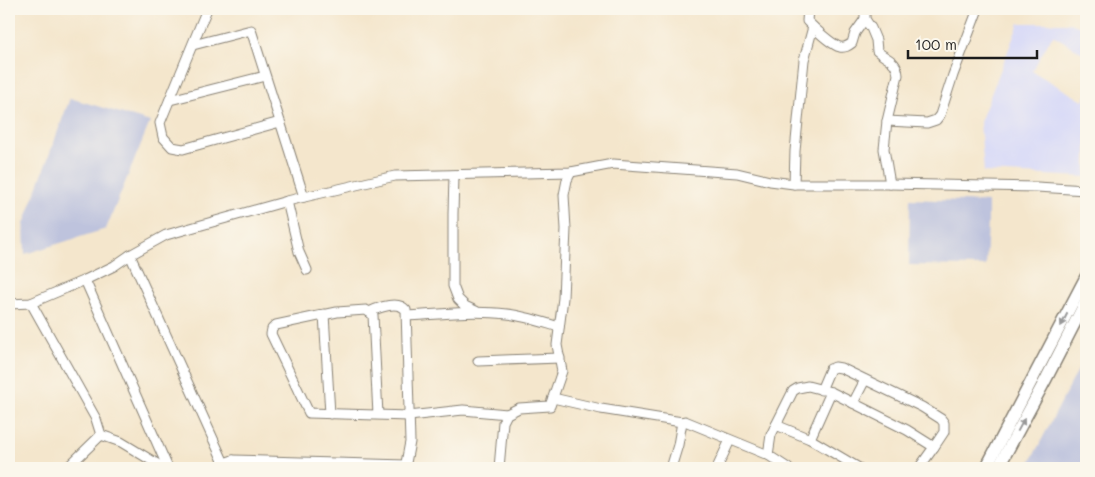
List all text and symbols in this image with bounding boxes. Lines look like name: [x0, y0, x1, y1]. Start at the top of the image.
scale bar: [908, 28, 1036, 60]
text: 100 m: [915, 34, 957, 54]
one-way arrow: [1060, 313, 1068, 327]
one-way arrow: [1017, 418, 1025, 432]

